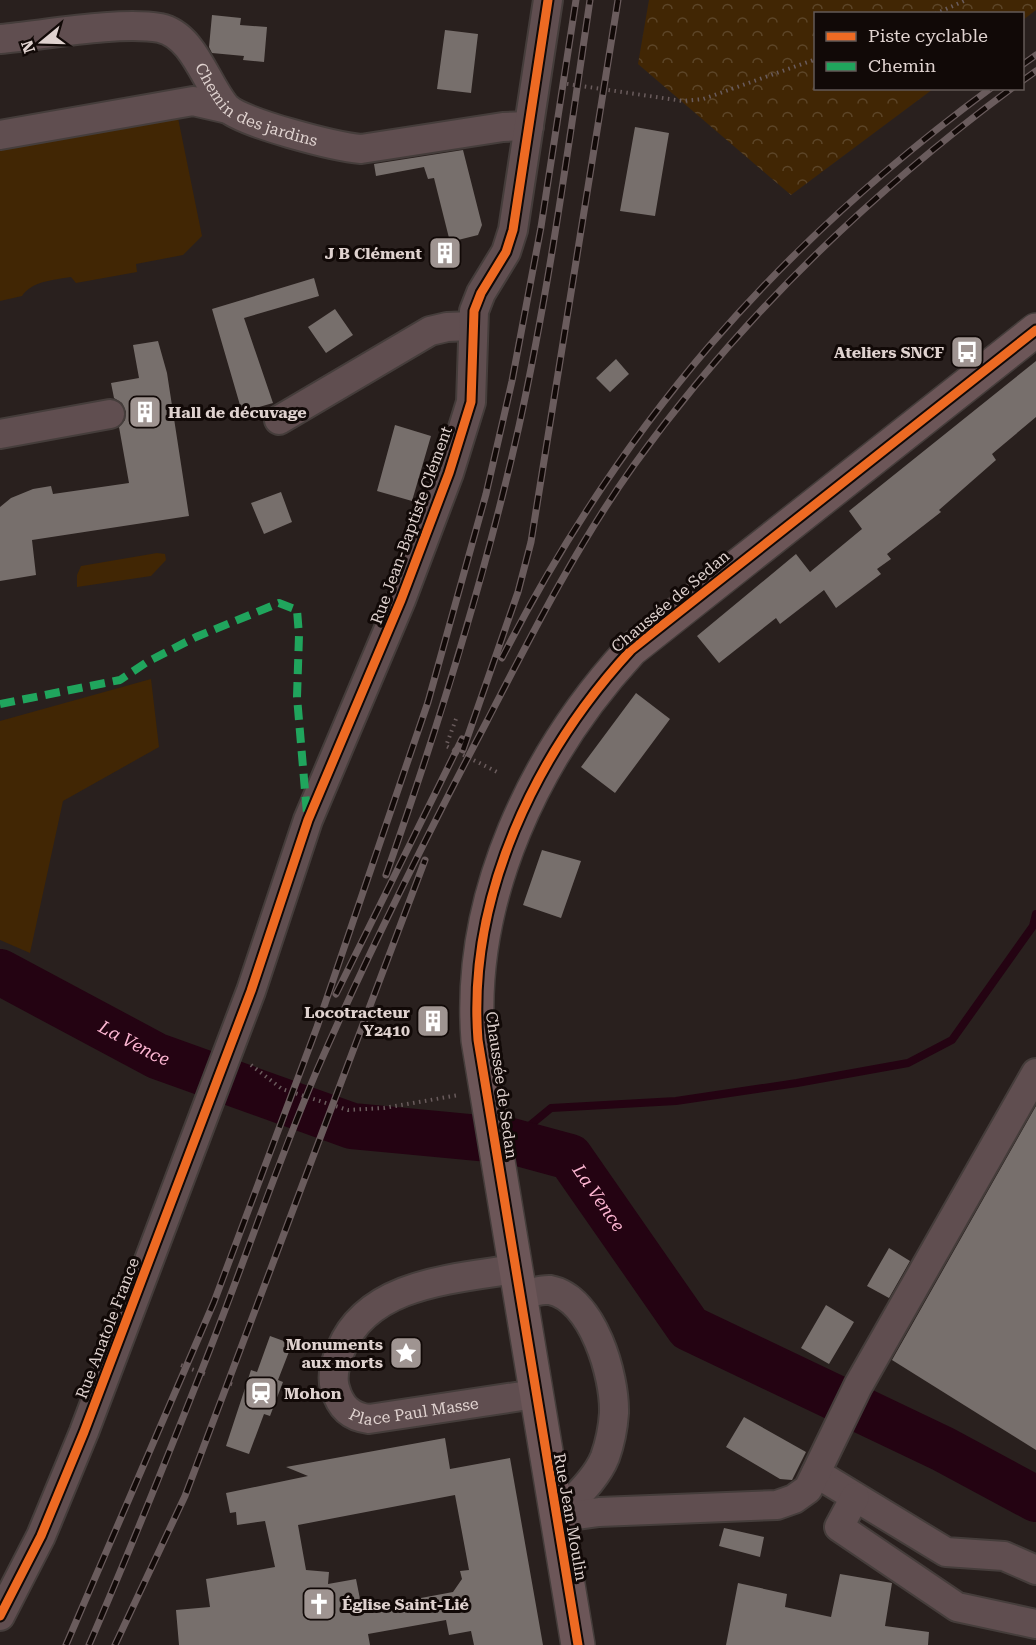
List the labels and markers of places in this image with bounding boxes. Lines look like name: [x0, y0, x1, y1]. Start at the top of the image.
building icon: J B Clément: [427, 235, 463, 271]
place label: J B Clément: [325, 244, 422, 263]
bus stop icon: Ateliers SNCF: [949, 334, 985, 370]
place label: Ateliers SNCF: [834, 343, 944, 362]
building icon: Hall de décuvage: [127, 394, 163, 430]
place label: Hall de décuvage: [168, 403, 307, 422]
place label: Locotracteur Y2410: [304, 1003, 410, 1040]
building icon: Locotracteur Y2410: [415, 1003, 451, 1039]
place label: Monuments aux morts: [286, 1335, 383, 1372]
place icon: Monuments aux morts: [388, 1335, 424, 1371]
station icon: Mohon: [243, 1375, 279, 1411]
place label: Mohon: [284, 1384, 342, 1403]
church icon: Église Saint-Lié: [301, 1586, 337, 1622]
place label: Église Saint-Lié: [342, 1595, 469, 1614]

